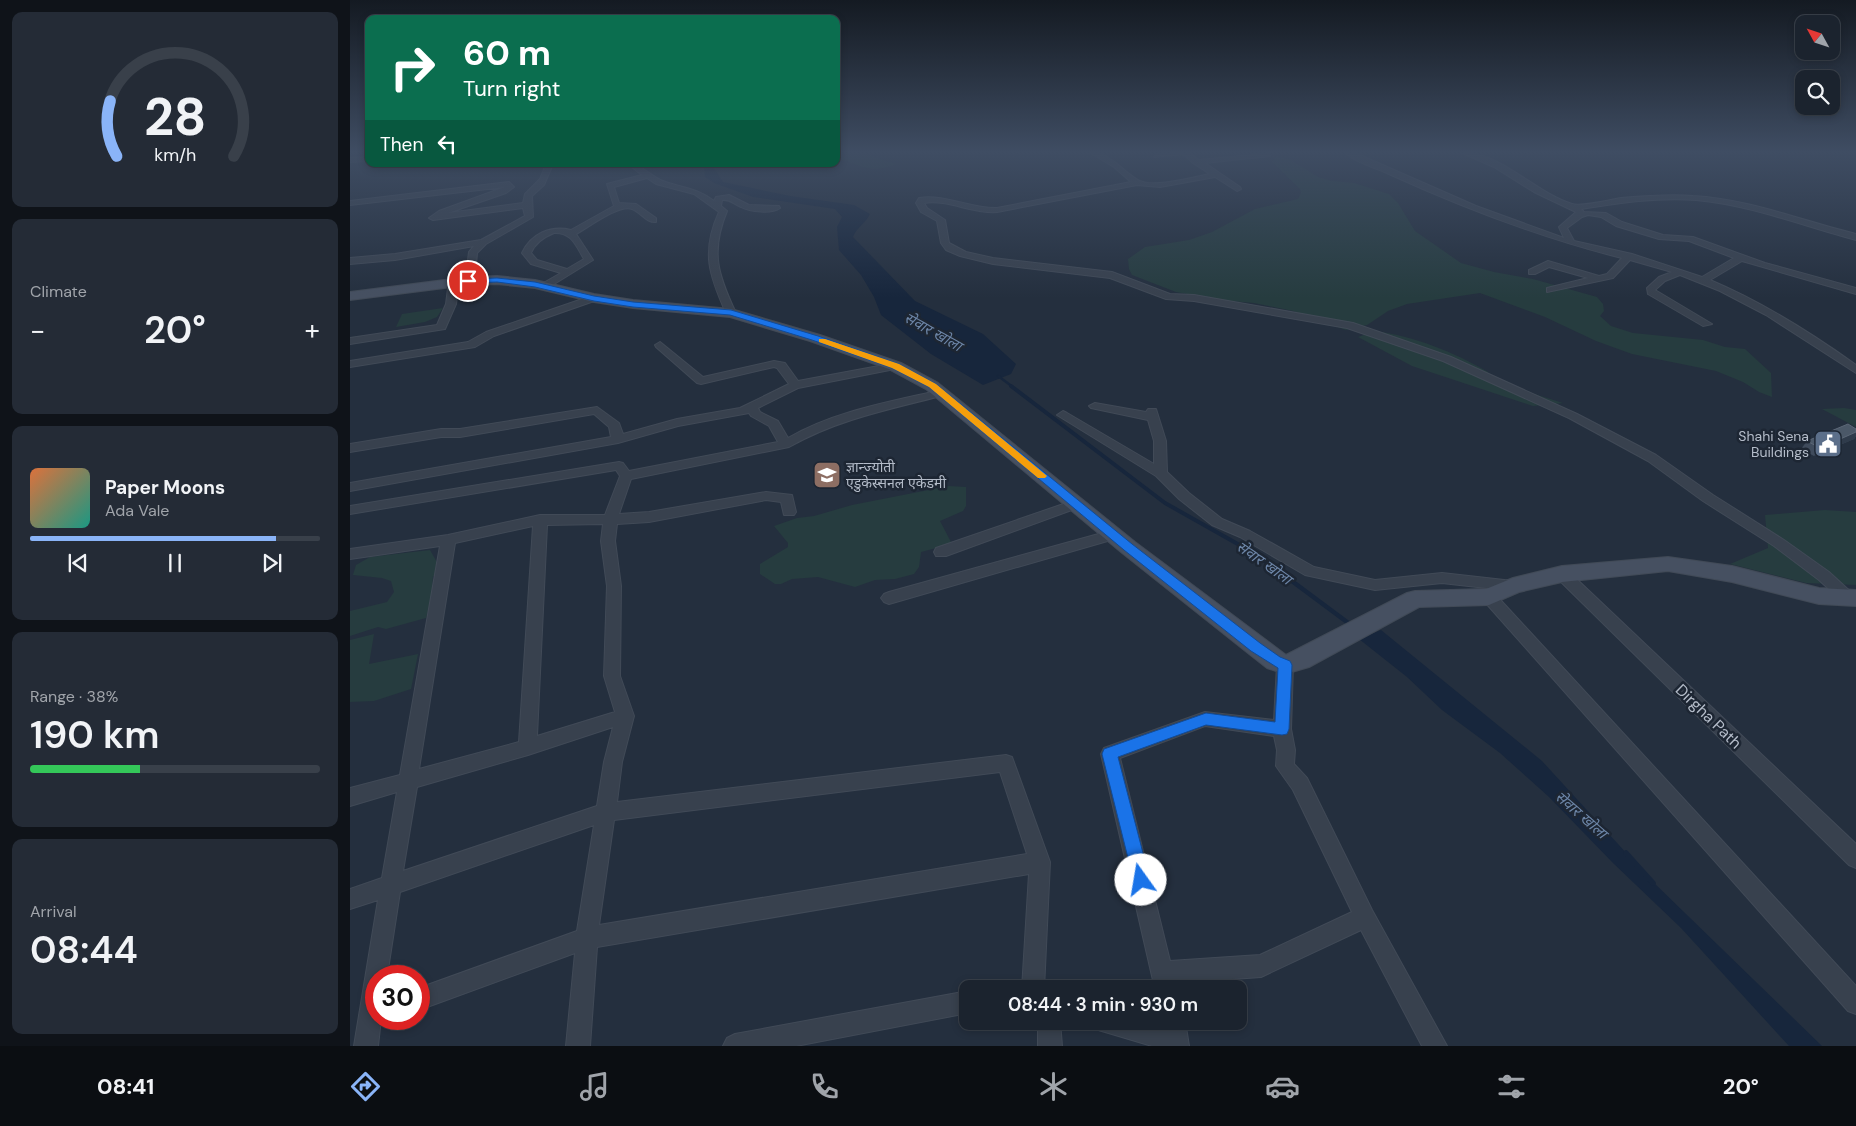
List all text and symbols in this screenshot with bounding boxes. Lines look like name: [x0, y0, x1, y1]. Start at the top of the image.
north arrow: [1795, 15, 1840, 60]
map controls: [1795, 15, 1840, 115]
text: 60 m: [463, 30, 551, 76]
icon: right: [380, 35, 445, 100]
button: search: [1795, 70, 1840, 115]
text: Turn right: [463, 74, 560, 103]
text: 28: [144, 83, 206, 151]
icon: left: [433, 130, 461, 158]
text: Then: [380, 132, 423, 157]
text: km/h: [154, 143, 196, 167]
pin: [447, 260, 489, 302]
icon: arrive: [454, 267, 482, 295]
text: Climate: [30, 281, 87, 302]
text: 20°: [144, 305, 206, 355]
water label: सेवार खोला: [901, 308, 968, 358]
text: −: [30, 312, 45, 349]
text: +: [305, 312, 320, 349]
place label: Shahi Sena Buildings: [1738, 427, 1809, 461]
public building icon: Shahi Sena Buildings: [1813, 429, 1843, 459]
place label: ज्ञान्ज्योती एडुकेस्सनल एकेडमी: [846, 458, 946, 493]
school or university icon: ज्ञान्ज्योती एडुकेस्सनल एकेडमी: [812, 460, 842, 490]
text: Paper Moons: [105, 475, 225, 500]
text: Ada Vale: [105, 500, 169, 521]
water label: सेवार खोला: [1232, 537, 1298, 591]
icon: previous: [64, 549, 92, 577]
icon: pause: [161, 549, 189, 577]
icon: next: [258, 549, 286, 577]
street label: Dirgha Path: [1671, 679, 1746, 753]
text: Range · 38%: [30, 686, 118, 707]
text: 190 km: [30, 710, 159, 760]
water label: सेवार खोला: [1551, 787, 1614, 845]
position arrow: [1114, 853, 1166, 905]
text: Arrival: [30, 901, 77, 922]
text: 08:44: [30, 925, 138, 975]
speed limit sign: 30: [365, 965, 430, 1030]
text: 08:44 · 3 min · 930 m: [1008, 992, 1198, 1017]
icon: directions: [348, 1069, 383, 1104]
icon: music: [577, 1069, 612, 1104]
icon: phone: [807, 1069, 842, 1104]
icon: climate: [1036, 1069, 1071, 1104]
icon: car: [1265, 1069, 1300, 1104]
icon: filters: [1494, 1069, 1529, 1104]
text: 08:41: [97, 1072, 154, 1101]
text: 20°: [1723, 1072, 1759, 1101]

